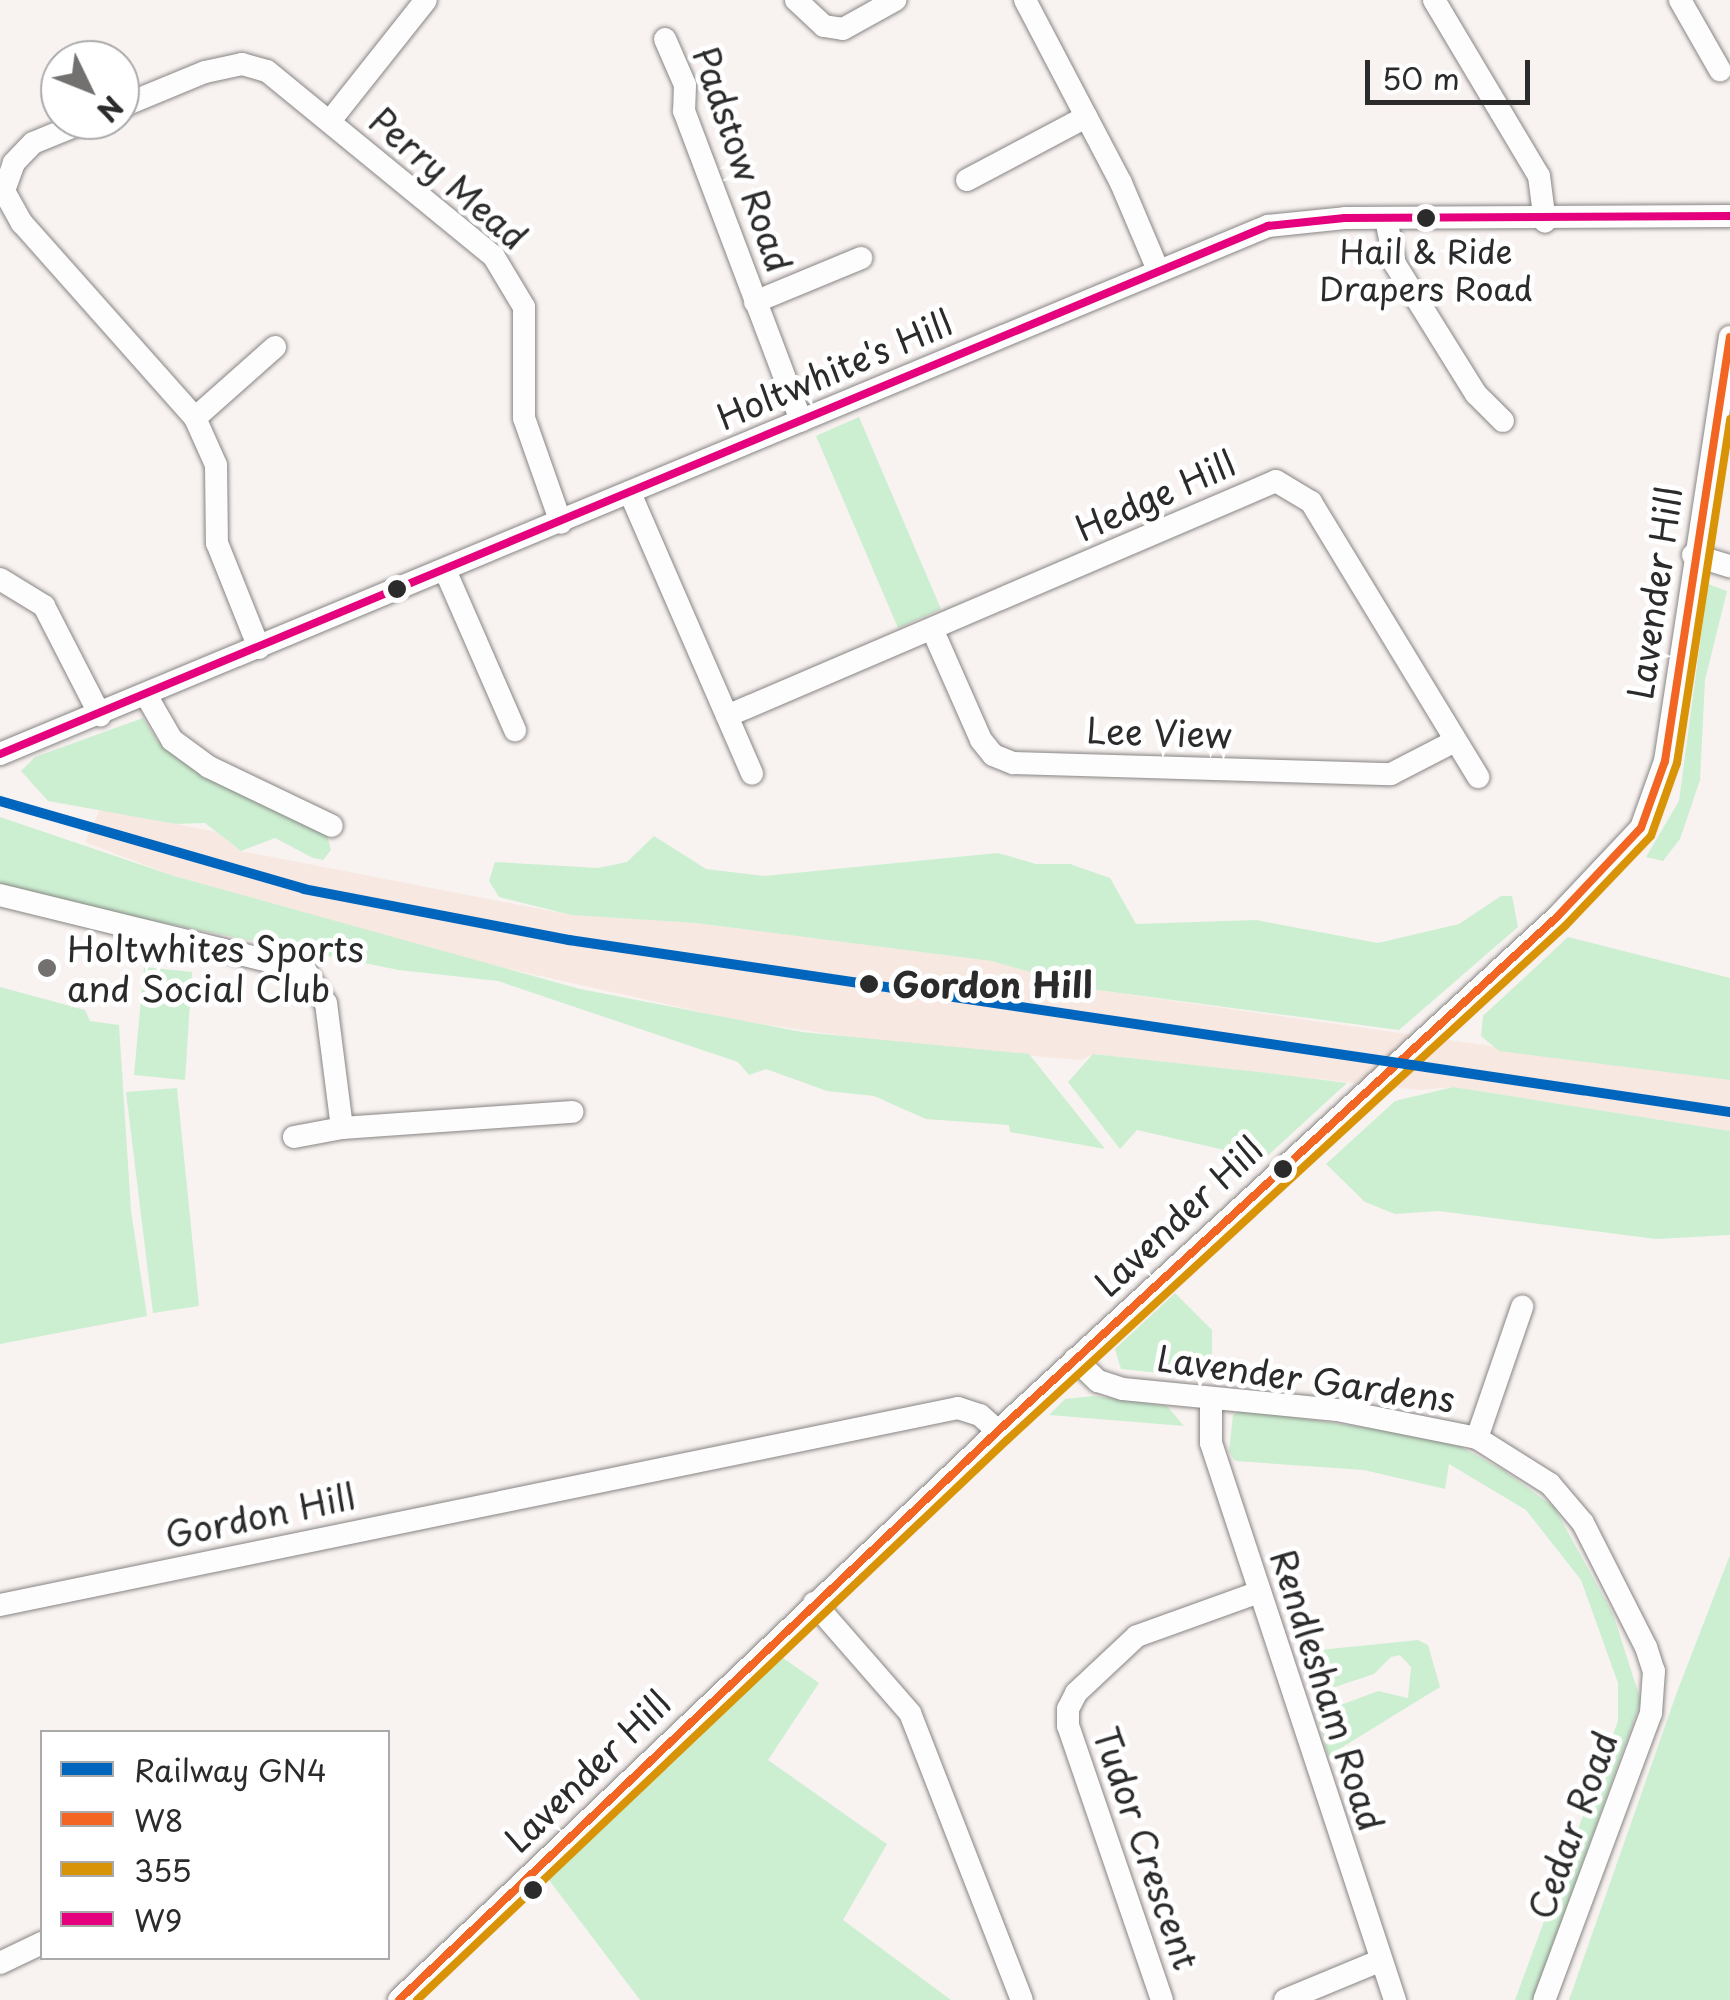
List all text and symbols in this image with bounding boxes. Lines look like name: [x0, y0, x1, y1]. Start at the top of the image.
north arrow: [40, 40, 140, 140]
scale bar: [1370, 40, 1535, 102]
street label: Padstow Road: [685, 41, 801, 277]
text: 50 m: [1382, 55, 1460, 100]
text: N: [88, 87, 134, 132]
street label: Perry Mead: [362, 98, 536, 258]
marker: Hail & Ride Drapers Road: [1416, 208, 1436, 228]
place label: Hail & Ride Drapers Road: [1319, 233, 1533, 308]
street label: Holtwhite's Hill: [710, 300, 958, 438]
street label: Hedge Hill: [1068, 441, 1242, 549]
street label: Lavender Hill: [1618, 483, 1690, 703]
unlabelled marker: [387, 579, 407, 599]
street label: Lee View: [1085, 708, 1233, 756]
place label: Holtwhites Sports and Social Club: [67, 927, 365, 1009]
marker: Holtwhites Sports and Social Club: [36, 957, 58, 979]
place label: Gordon Hill: [892, 963, 1091, 1005]
marker: Gordon Hill: [856, 971, 882, 997]
street label: Lavender Hill: [1085, 1127, 1271, 1305]
unlabelled marker: [1273, 1159, 1293, 1179]
street label: Lavender Gardens: [1155, 1336, 1457, 1420]
street label: Gordon Hill: [161, 1474, 359, 1556]
street label: Rendlesham Road: [1263, 1544, 1393, 1836]
street label: Lavender Hill: [495, 1681, 679, 1861]
street label: Tudor Crescent: [1086, 1721, 1208, 1975]
street label: Cedar Road: [1519, 1725, 1625, 1925]
legend: [40, 1730, 390, 1960]
text: Railway GN4: [134, 1747, 327, 1792]
text: W8: [134, 1797, 184, 1842]
text: 355: [134, 1847, 192, 1892]
unlabelled marker: [523, 1880, 543, 1900]
text: W9: [134, 1897, 182, 1942]

